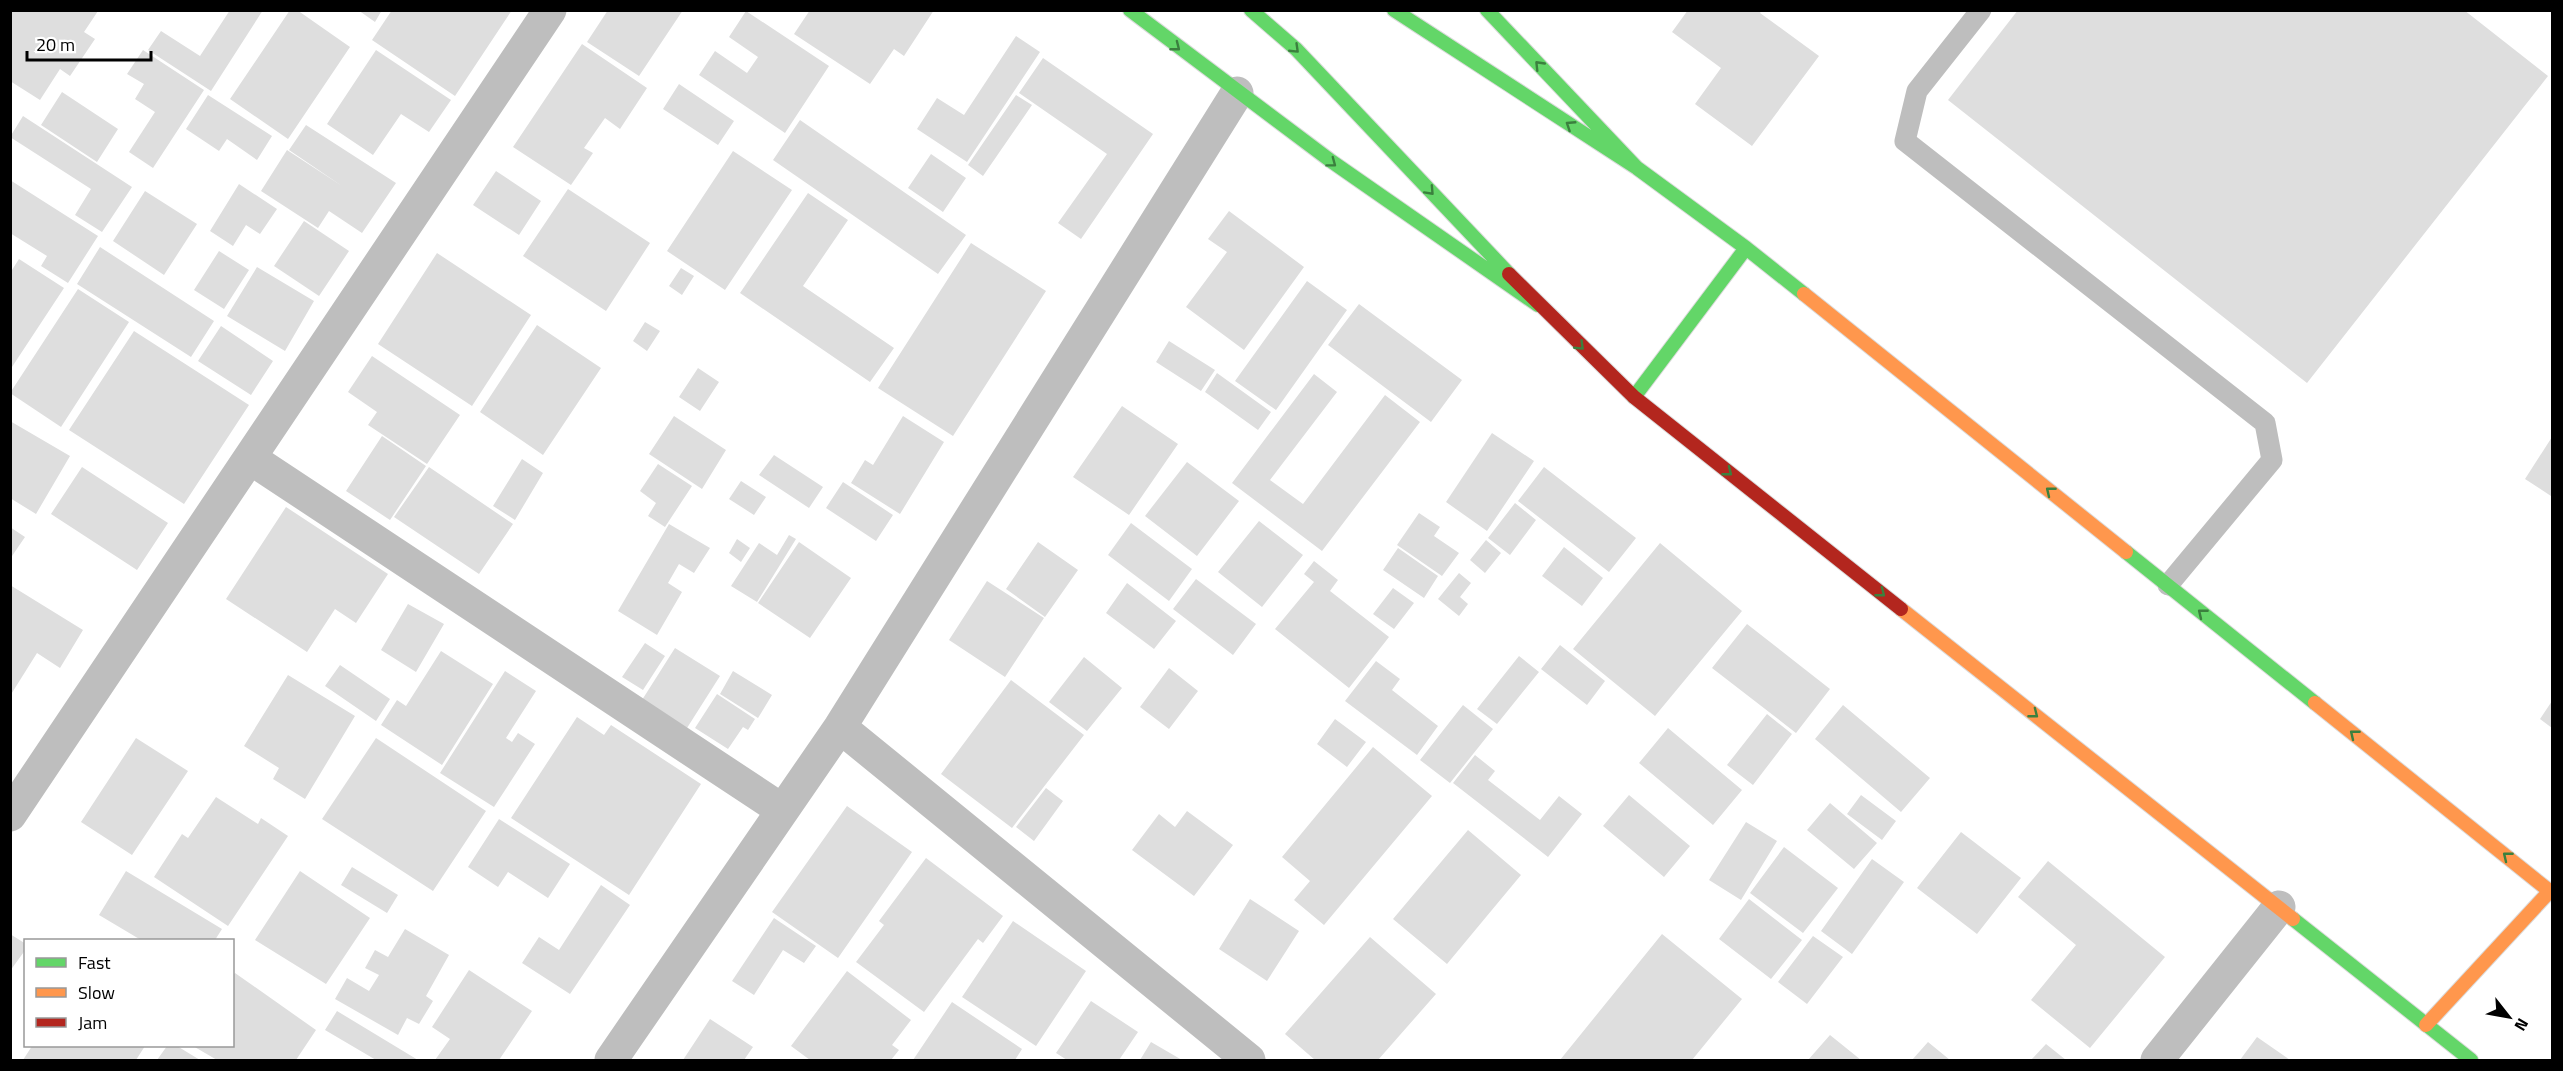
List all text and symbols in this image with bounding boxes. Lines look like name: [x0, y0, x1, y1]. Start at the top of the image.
scale bar: [27, 24, 152, 62]
text: 20 m: [36, 31, 75, 58]
one-way arrow: [1169, 39, 1180, 50]
one-way arrow: [1289, 42, 1299, 53]
one-way arrow: [1535, 61, 1546, 72]
one-way arrow: [1566, 121, 1577, 132]
one-way arrow: [1326, 156, 1337, 167]
one-way arrow: [1422, 183, 1433, 194]
one-way arrow: [1573, 338, 1584, 349]
one-way arrow: [1722, 464, 1733, 475]
one-way arrow: [2046, 487, 2057, 498]
one-way arrow: [1875, 585, 1886, 596]
one-way arrow: [2198, 609, 2209, 620]
one-way arrow: [2027, 706, 2038, 717]
one-way arrow: [2350, 731, 2361, 742]
one-way arrow: [2503, 853, 2514, 864]
legend: [24, 939, 234, 1047]
text: Fast: [78, 949, 111, 976]
text: Slow: [78, 979, 115, 1006]
north arrow: [2479, 987, 2539, 1047]
text: Jam: [78, 1009, 107, 1036]
text: N: [2509, 1014, 2535, 1036]

